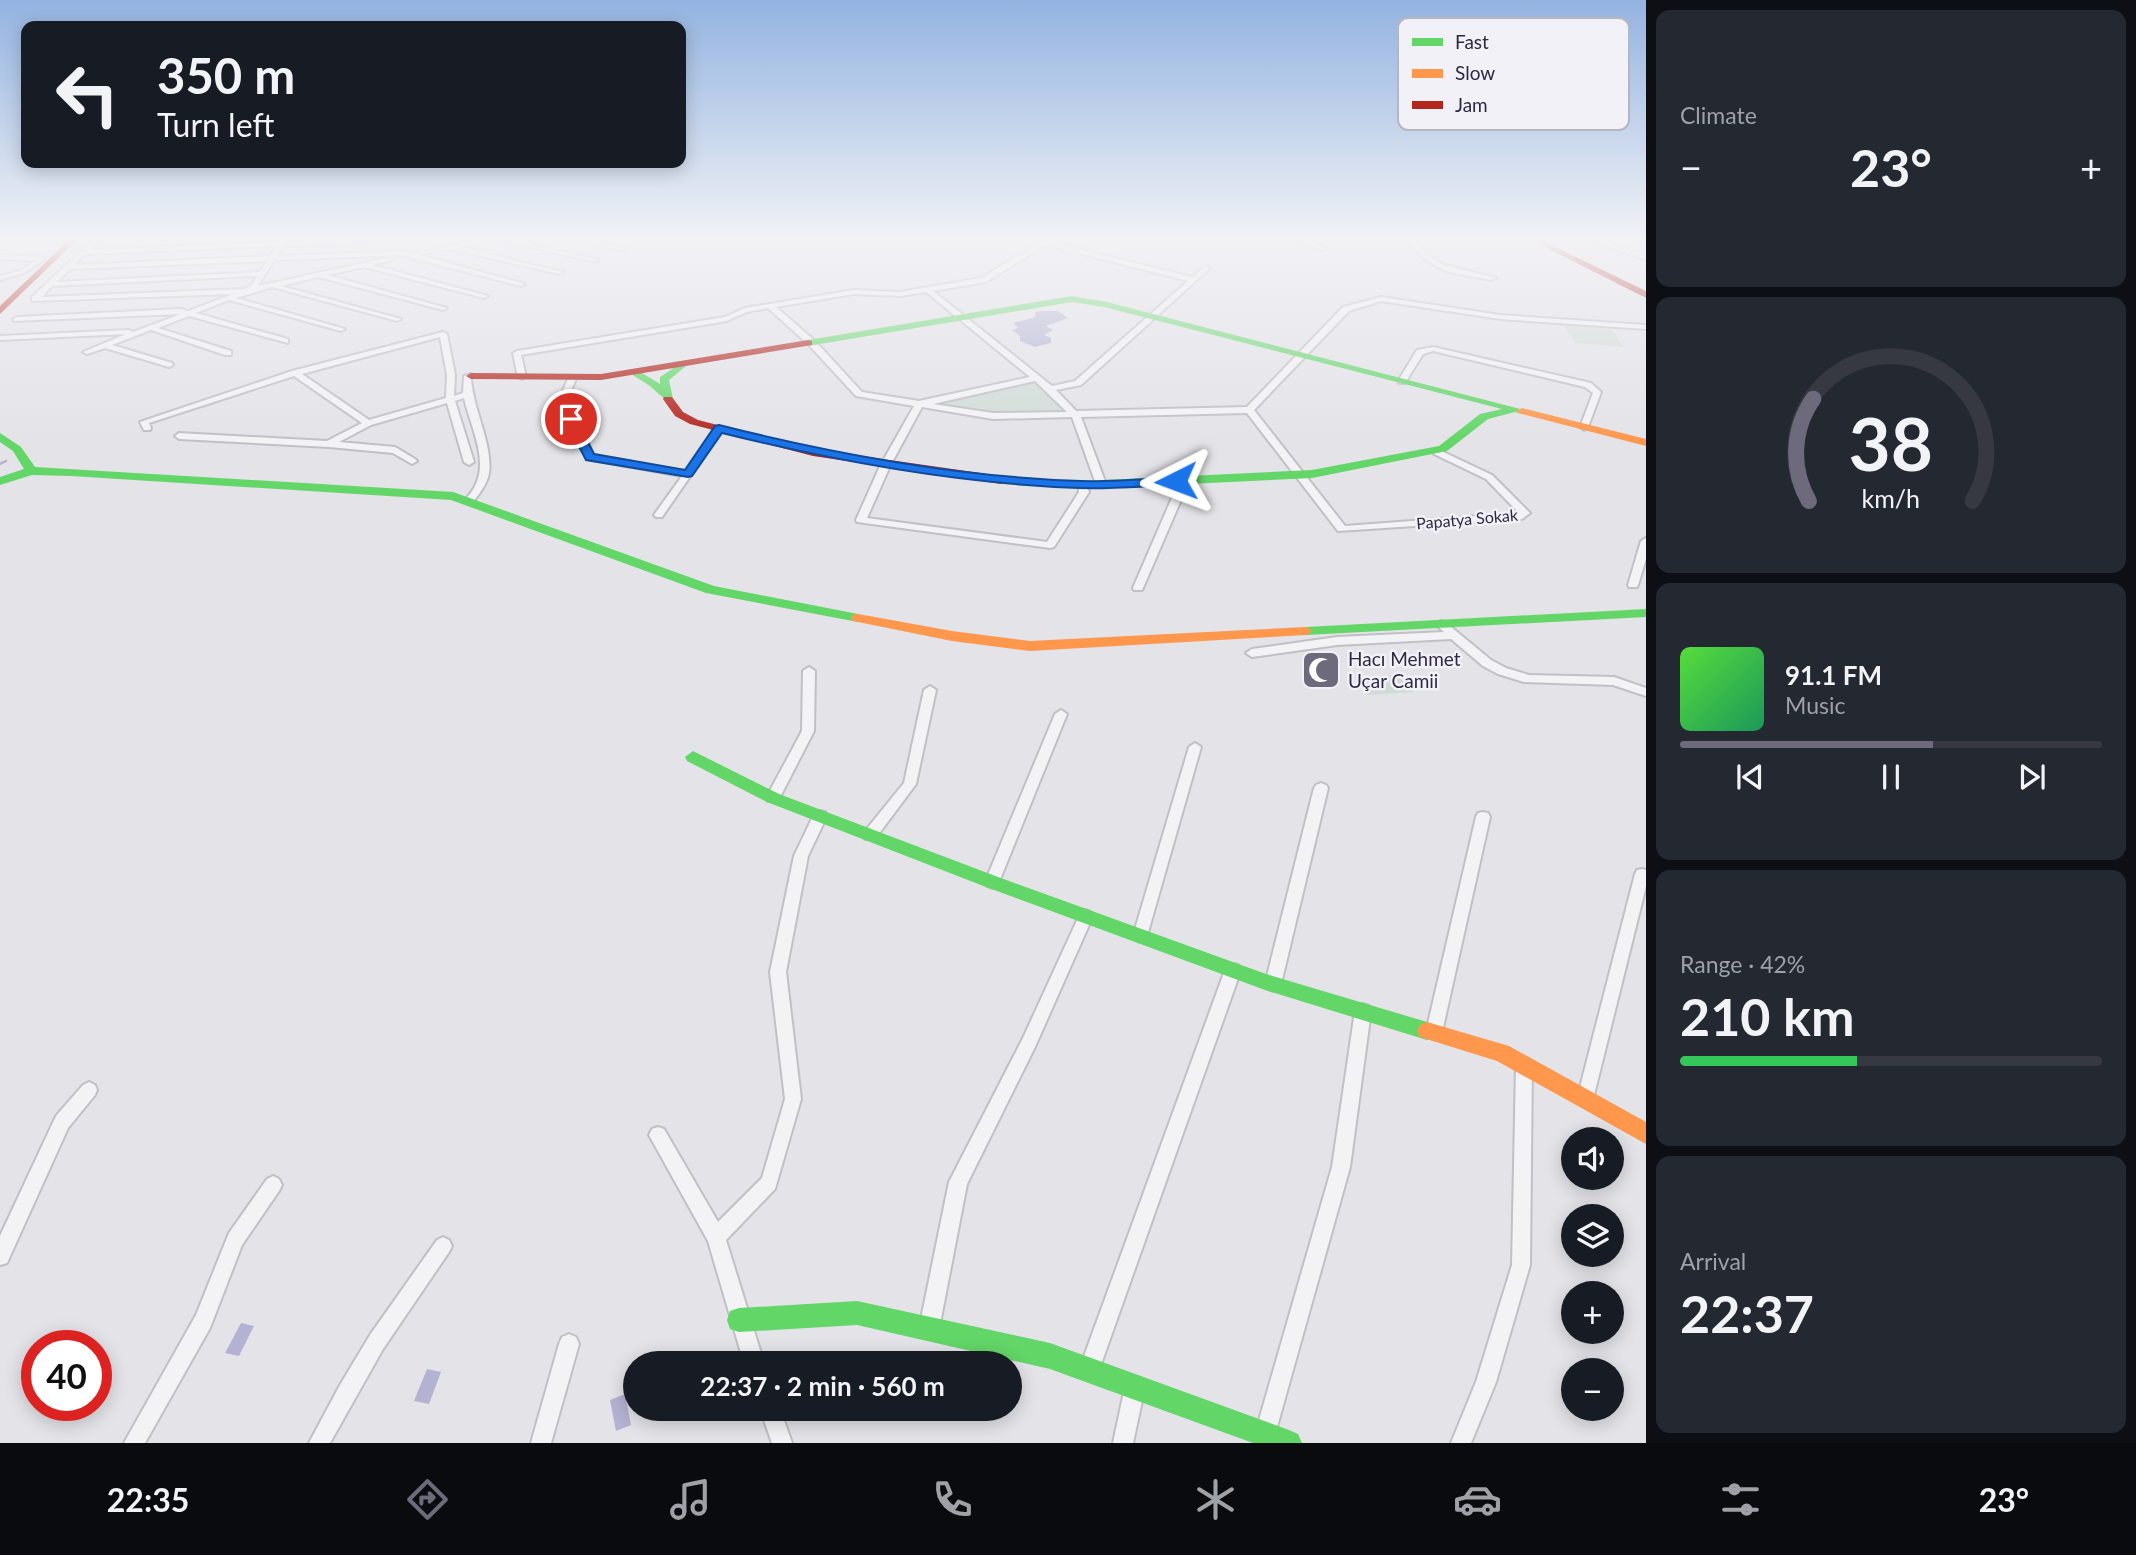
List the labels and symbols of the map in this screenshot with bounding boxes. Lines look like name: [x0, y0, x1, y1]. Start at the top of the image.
legend: [1398, 18, 1629, 130]
text: Fast: [1455, 30, 1489, 53]
text: Slow: [1455, 61, 1495, 84]
text: Jam: [1455, 93, 1488, 116]
pin: [541, 389, 601, 449]
position arrow: [1139, 444, 1213, 518]
street label: Papatya Sokak: [1415, 505, 1519, 532]
place label: Hacı Mehmet Uçar Camii: [1348, 647, 1461, 692]
mosque icon: Hacı Mehmet Uçar Camii: [1300, 649, 1342, 691]
speed limit sign: 40: [21, 1330, 112, 1421]

